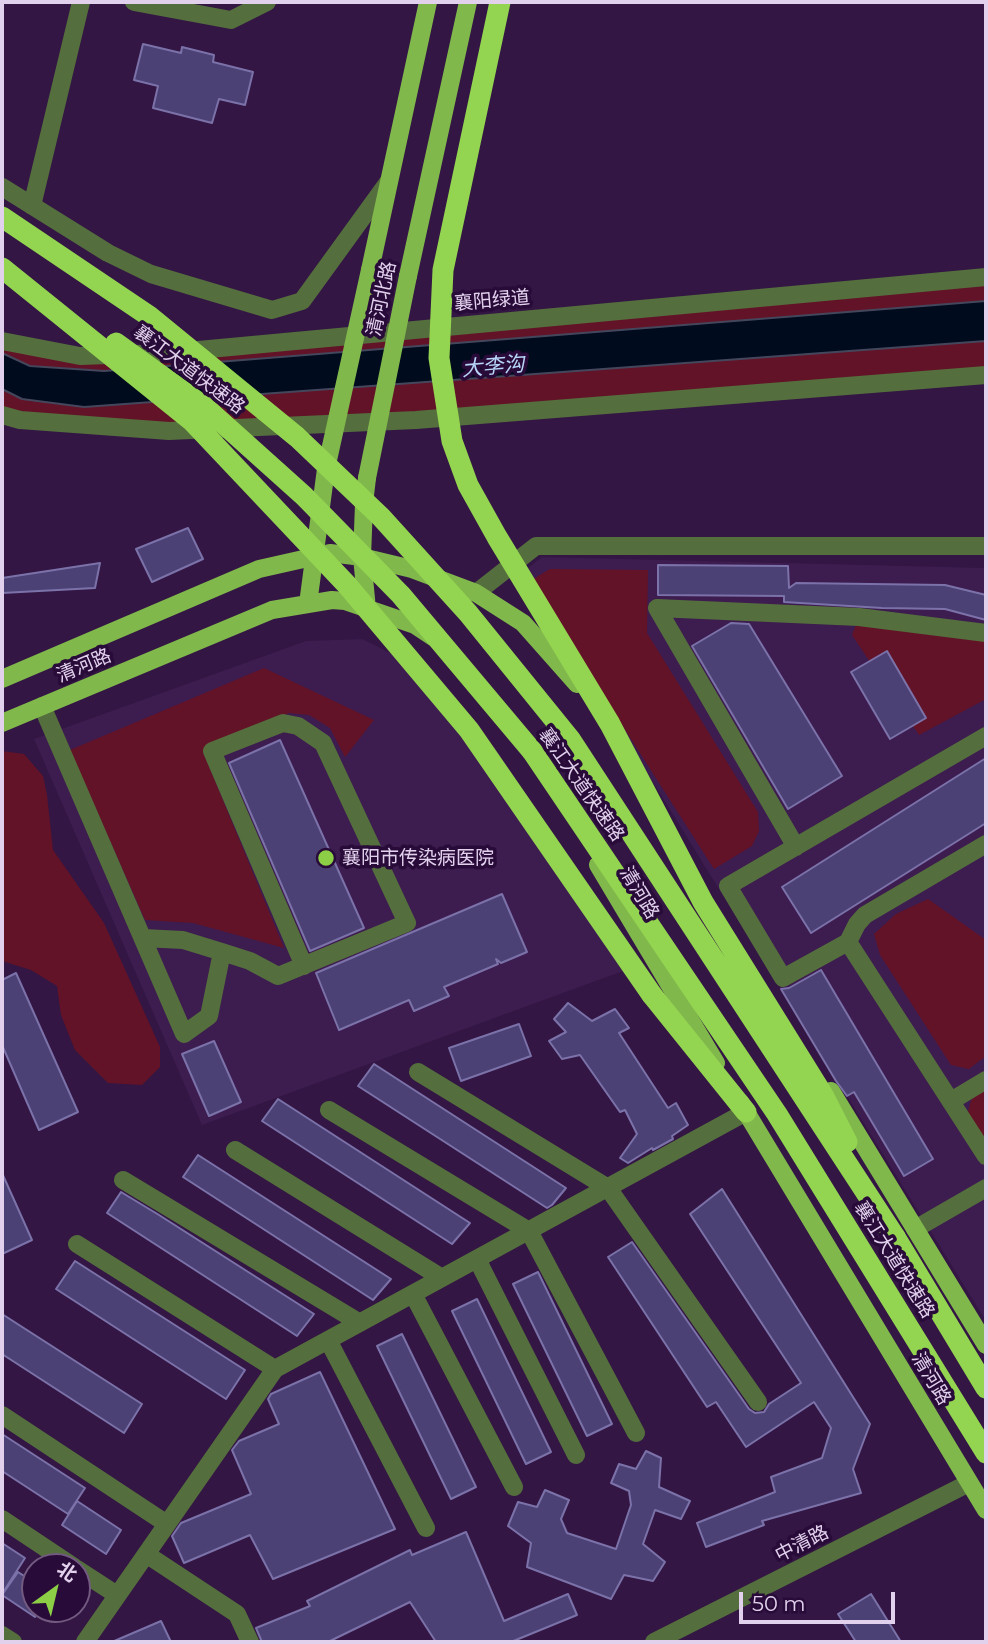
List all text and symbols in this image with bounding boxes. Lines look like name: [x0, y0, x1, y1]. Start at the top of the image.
street label: 清河北路: [363, 259, 401, 339]
street label: 襄阳绿道: [453, 286, 531, 316]
street label: 襄江大道快速路: [129, 321, 249, 419]
water label: 大李沟: [461, 352, 525, 382]
street label: 清河路: [53, 644, 115, 688]
street label: 襄江大道快速路: [534, 724, 628, 846]
place label: 襄阳市传染病医院: [342, 847, 494, 869]
marker: 襄阳市传染病医院: [316, 848, 336, 868]
street label: 清河路: [615, 863, 663, 923]
street label: 襄江大道快速路: [849, 1198, 939, 1322]
street label: 清河路: [907, 1349, 955, 1409]
street label: 中清路: [771, 1521, 833, 1567]
north arrow: [21, 1553, 91, 1623]
text: 北: [53, 1557, 81, 1587]
scale bar: [743, 1578, 899, 1622]
text: 50 m: [752, 1591, 806, 1616]

